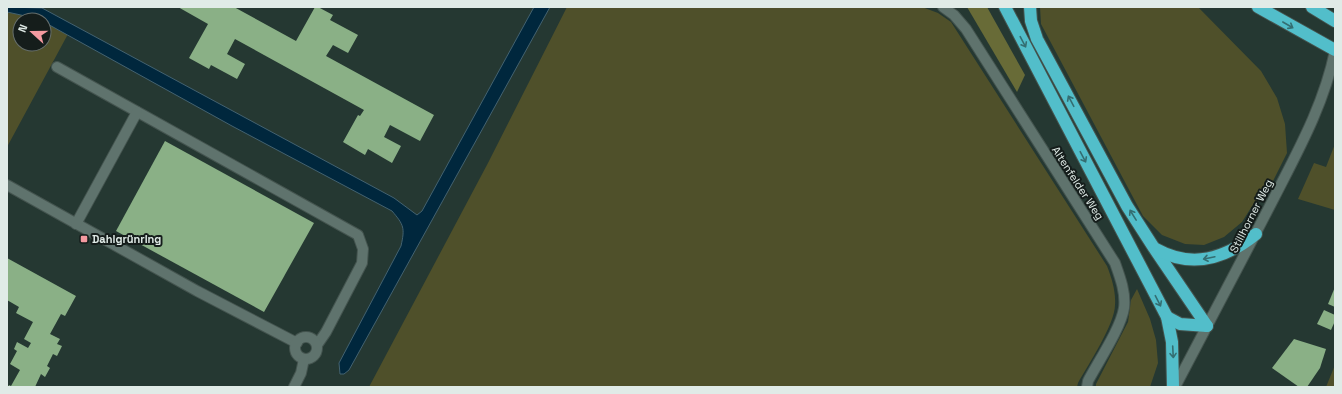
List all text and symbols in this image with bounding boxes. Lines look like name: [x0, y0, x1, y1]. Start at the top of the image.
north arrow: [12, 12, 52, 52]
one-way arrow: [1282, 21, 1294, 29]
text: N: [15, 22, 31, 34]
one-way arrow: [1020, 35, 1027, 47]
one-way arrow: [1066, 95, 1074, 107]
street label: Altenfelder Weg: [1049, 144, 1107, 222]
one-way arrow: [1080, 151, 1087, 163]
street label: Stillhorner Weg: [1226, 177, 1276, 255]
one-way arrow: [1129, 209, 1137, 221]
place label: Dahlgrünring: [92, 232, 161, 246]
marker: Dahlgrünring: [79, 234, 89, 244]
one-way arrow: [1203, 255, 1216, 263]
one-way arrow: [1155, 295, 1163, 307]
one-way arrow: [1169, 345, 1176, 358]

